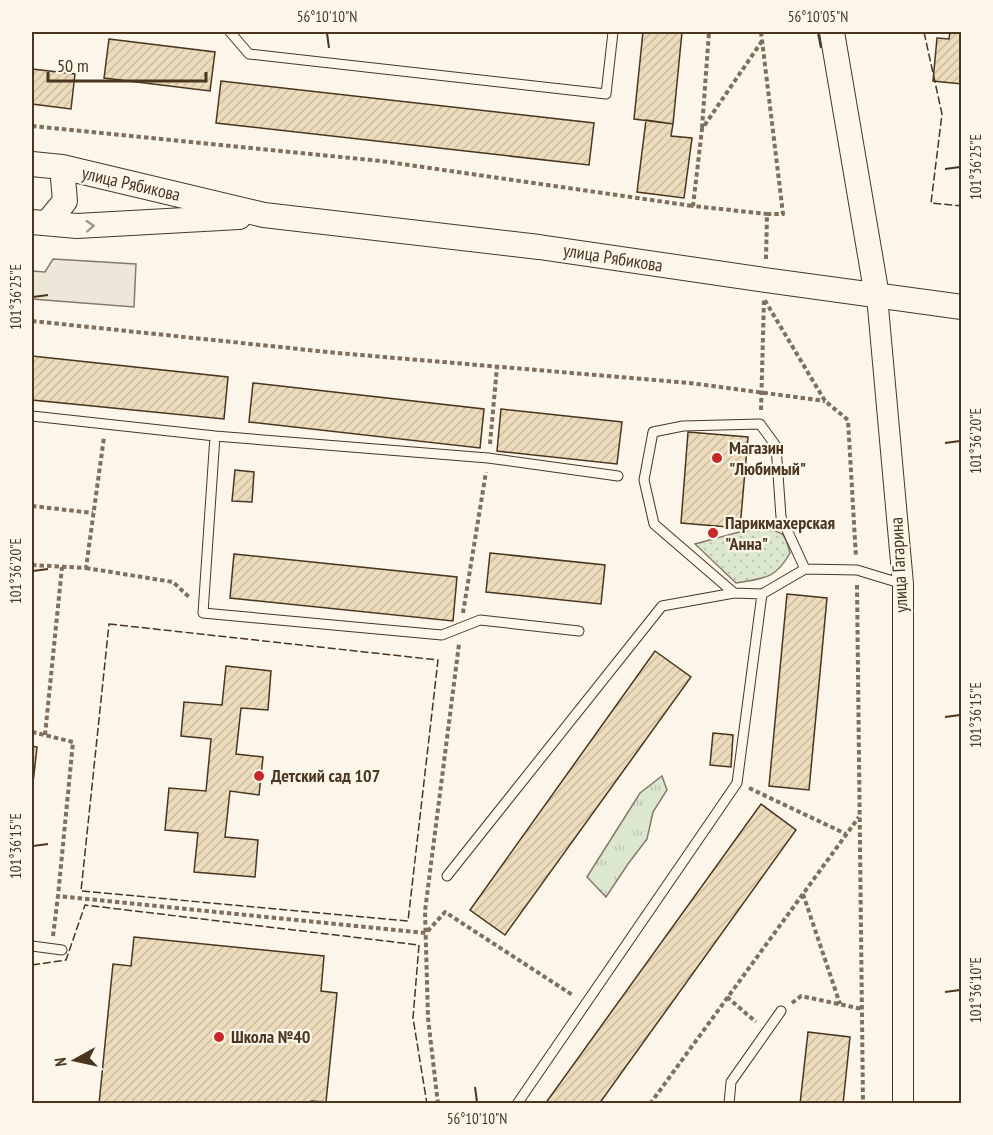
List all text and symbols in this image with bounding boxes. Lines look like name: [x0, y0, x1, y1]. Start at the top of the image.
text: 56°10'10"N: [297, 7, 357, 26]
text: 56°10'05"N: [788, 7, 848, 26]
scale bar: [48, 45, 206, 83]
text: 50 m: [57, 54, 89, 77]
text: 101°36'25"E: [966, 134, 985, 200]
street label: улица Рябикова: [80, 161, 183, 206]
one-way arrow: [85, 219, 94, 232]
street label: улица Рябикова: [562, 238, 665, 277]
text: 101°36'25"E: [6, 264, 25, 330]
text: 101°36'20"E: [966, 408, 985, 474]
place label: Магазин "Любимый": [729, 436, 806, 480]
marker: Магазин "Любимый": [710, 451, 724, 465]
place label: Парикмахерская "Анна": [725, 511, 835, 555]
street label: улица Гагарина: [885, 516, 912, 614]
marker: Парикмахерская "Анна": [706, 526, 720, 540]
text: 101°36'20"E: [6, 538, 25, 604]
text: 101°36'15"E: [966, 682, 985, 748]
place label: Детский сад 107: [271, 764, 380, 787]
marker: Детский сад 107: [252, 769, 266, 783]
text: 101°36'15"E: [6, 813, 25, 879]
text: 101°36'10"E: [966, 957, 985, 1023]
place label: Школа №40: [231, 1025, 310, 1048]
north arrow: [45, 1030, 105, 1090]
marker: Школа №40: [212, 1030, 226, 1044]
text: N: [50, 1056, 71, 1068]
text: 56°10'10"N: [447, 1109, 507, 1128]

